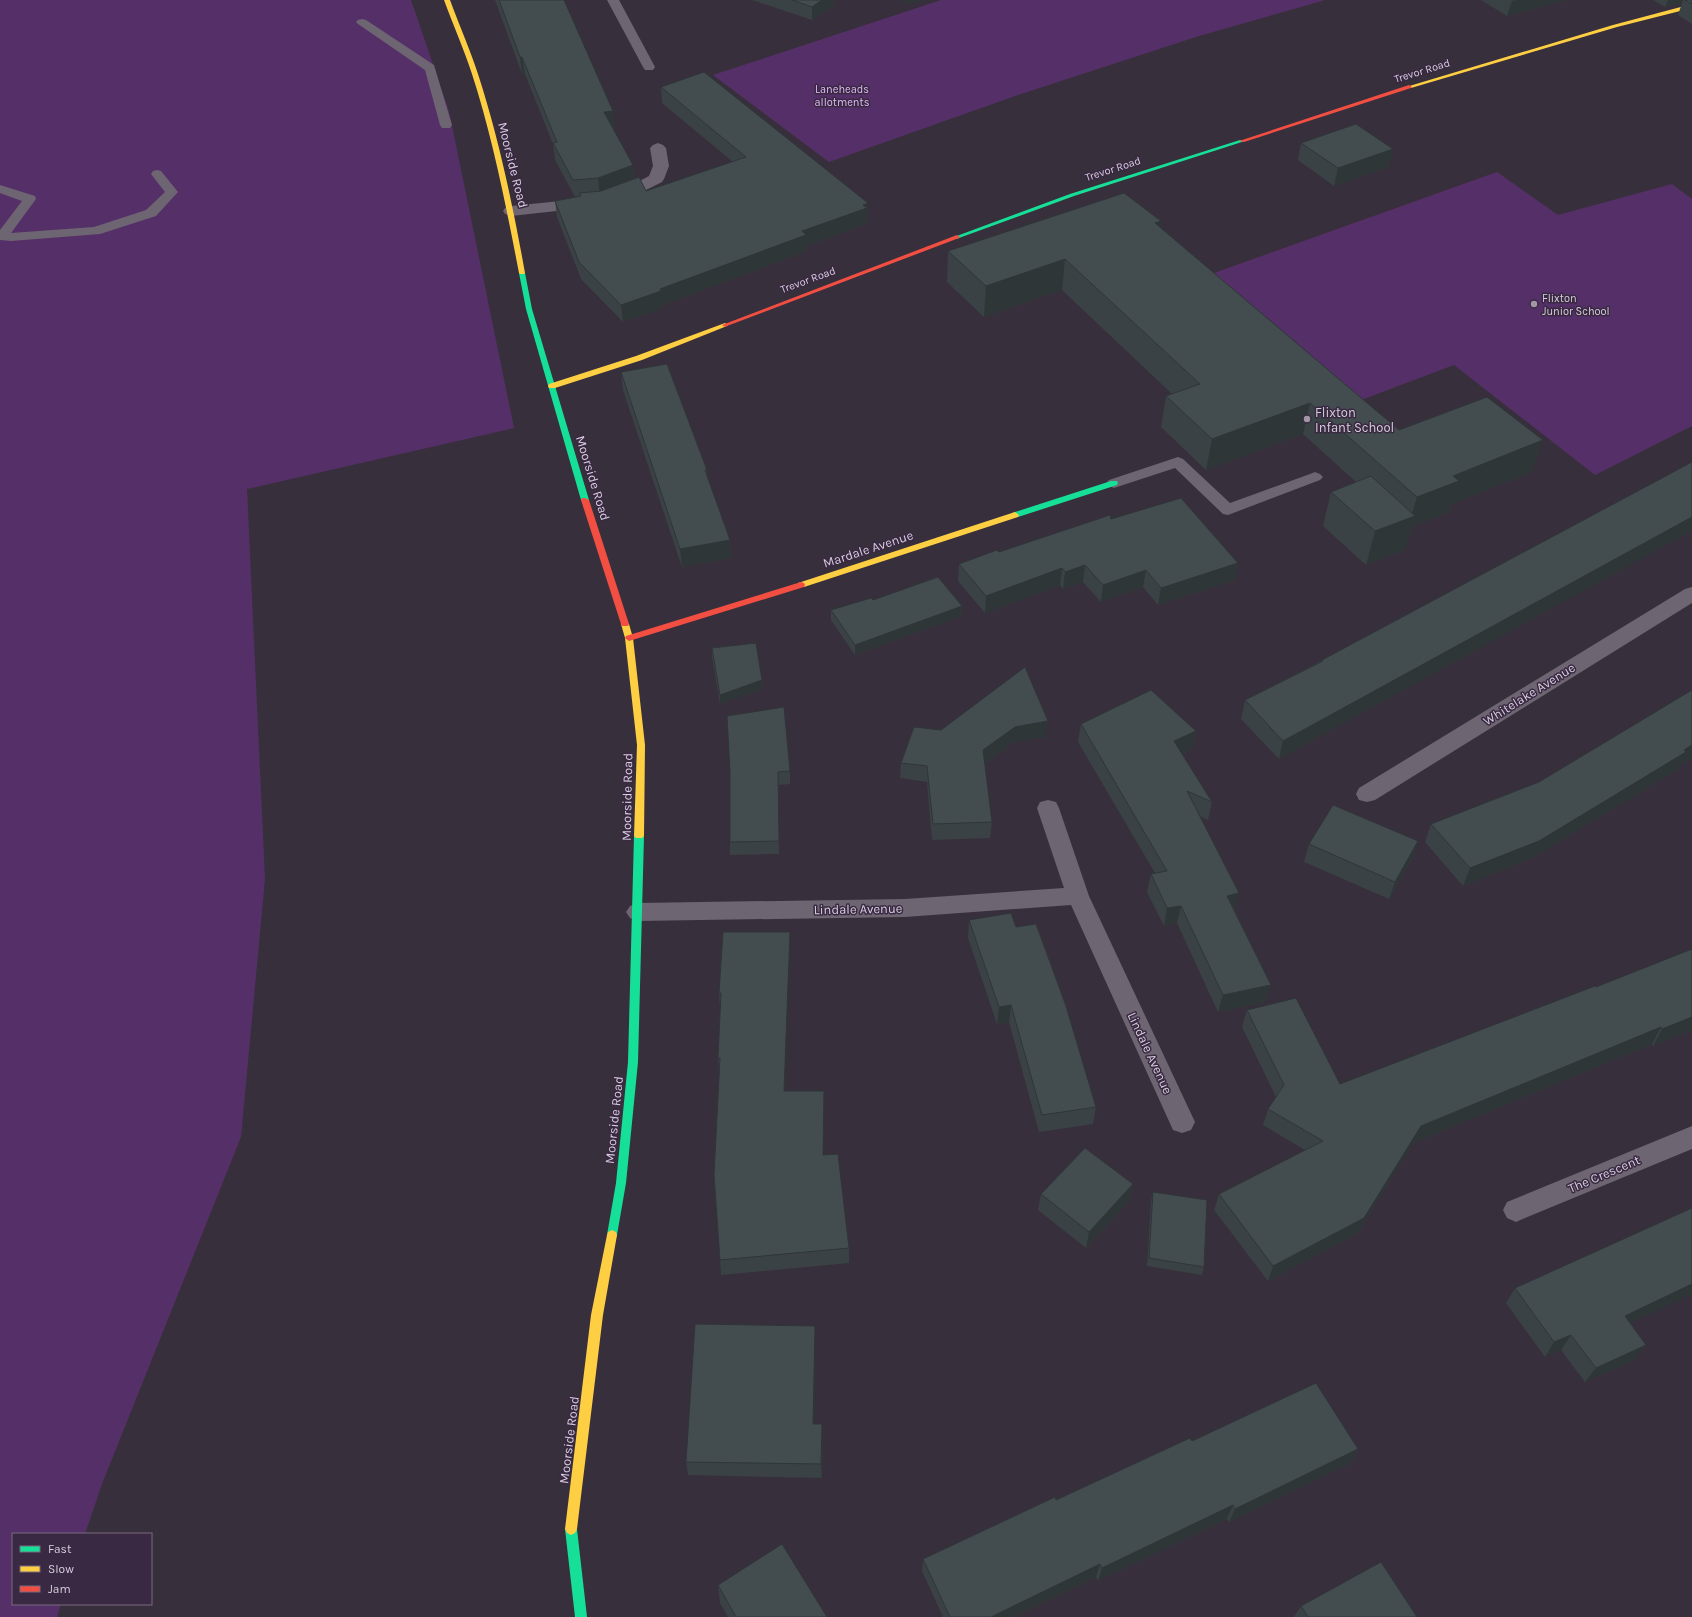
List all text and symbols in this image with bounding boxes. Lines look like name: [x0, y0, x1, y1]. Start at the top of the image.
street label: Trevor Road: [1392, 56, 1452, 86]
park label: Laneheads allotments: [815, 83, 870, 109]
street label: Moorside Road: [495, 120, 531, 210]
street label: Trevor Road: [1084, 154, 1142, 184]
street label: Trevor Road: [779, 264, 837, 296]
place label: Flixton Junior School: [1542, 292, 1610, 318]
marker: Flixton Junior School: [1529, 299, 1539, 309]
place label: Flixton Infant School: [1315, 405, 1394, 435]
marker: Flixton Infant School: [1302, 414, 1312, 424]
street label: Moorside Road: [573, 434, 613, 522]
street label: Mardale Avenue: [821, 527, 915, 571]
street label: Whitelake Avenue: [1480, 659, 1578, 728]
street label: Moorside Road: [619, 753, 635, 841]
street label: Lindale Avenue: [813, 901, 903, 917]
street label: Lindale Avenue: [1124, 1010, 1176, 1097]
street label: Moorside Road: [602, 1075, 626, 1165]
street label: The Crescent: [1566, 1152, 1642, 1196]
street label: Moorside Road: [556, 1395, 582, 1485]
legend: [12, 1533, 152, 1605]
text: Fast: [48, 1542, 72, 1556]
text: Slow: [48, 1562, 74, 1576]
text: Jam: [48, 1582, 71, 1596]

